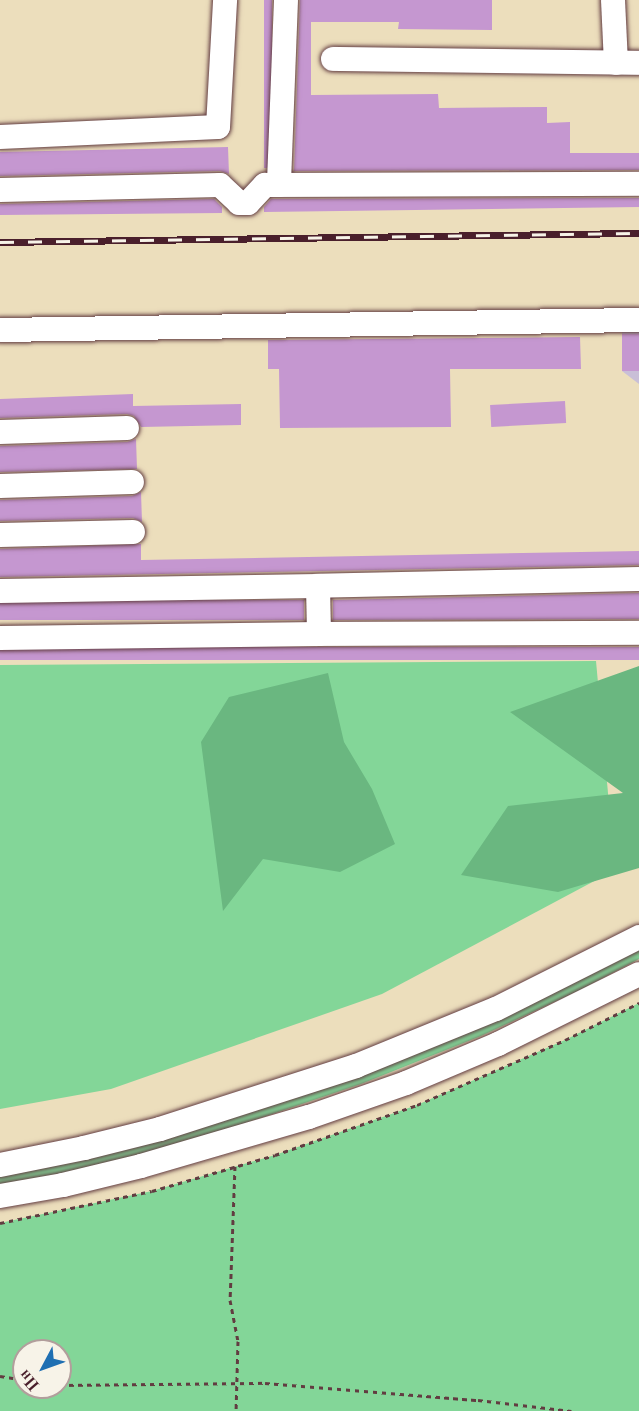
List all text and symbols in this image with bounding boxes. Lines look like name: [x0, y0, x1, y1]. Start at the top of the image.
north arrow: [12, 1339, 72, 1399]
text: Пн: [17, 1366, 43, 1393]

